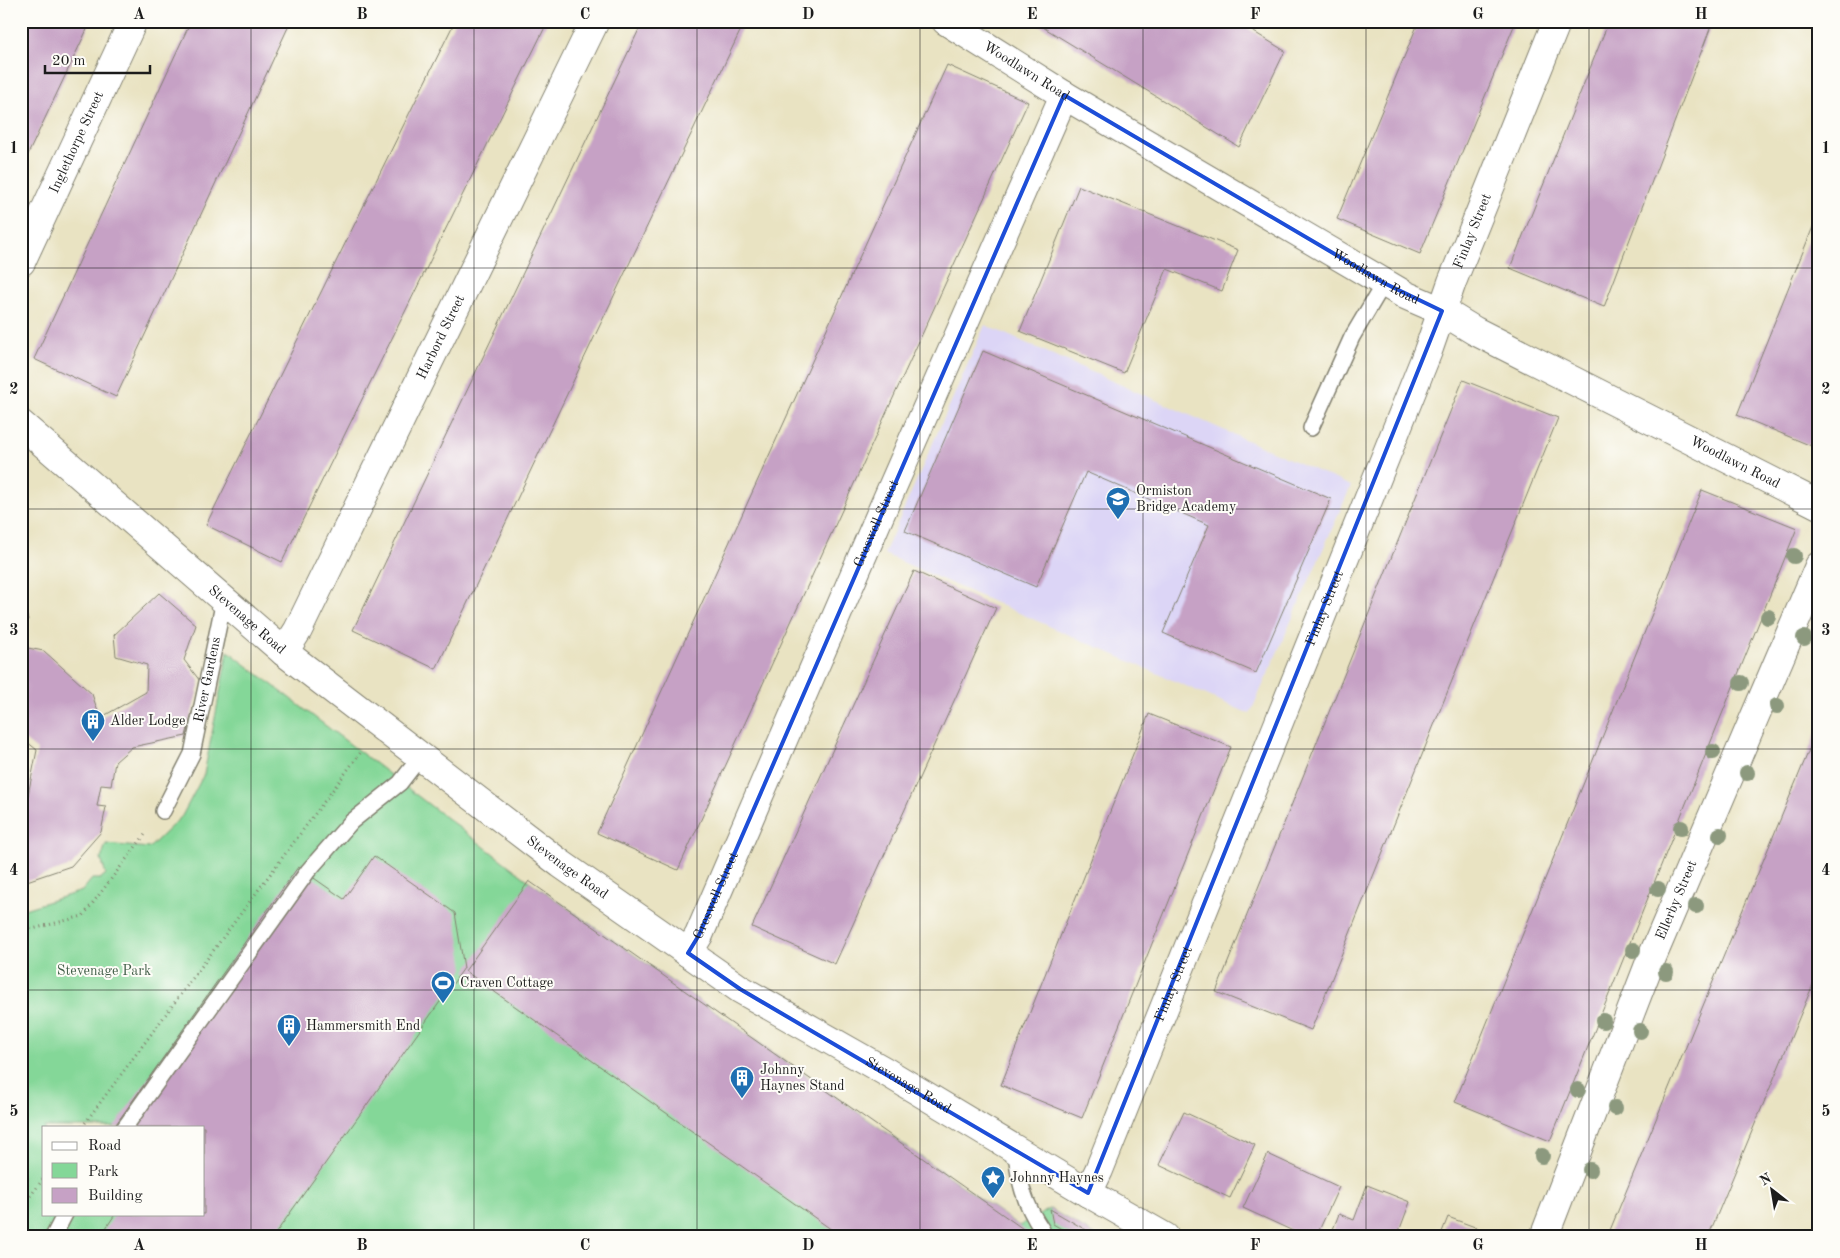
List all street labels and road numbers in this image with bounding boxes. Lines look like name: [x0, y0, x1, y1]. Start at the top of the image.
street label: Woodlawn Road: [981, 39, 1072, 104]
street label: Inglethorpe Street: [47, 89, 106, 196]
street label: Finlay Street: [1451, 191, 1494, 271]
street label: Woodlawn Road: [1329, 246, 1421, 307]
street label: Harbord Street: [414, 293, 467, 381]
street label: Woodlawn Road: [1688, 434, 1782, 491]
street label: Greswell Street: [851, 478, 901, 569]
street label: Finlay Street: [1303, 568, 1346, 648]
street label: Stevenage Road: [206, 583, 288, 657]
street label: River Gardens: [192, 636, 223, 723]
street label: Stevenage Road: [524, 833, 611, 902]
street label: Greswell Street: [691, 850, 741, 941]
street label: Ellerby Street: [1653, 858, 1700, 942]
street label: Finlay Street: [1152, 944, 1195, 1024]
street label: Stevenage Road: [863, 1055, 953, 1116]

